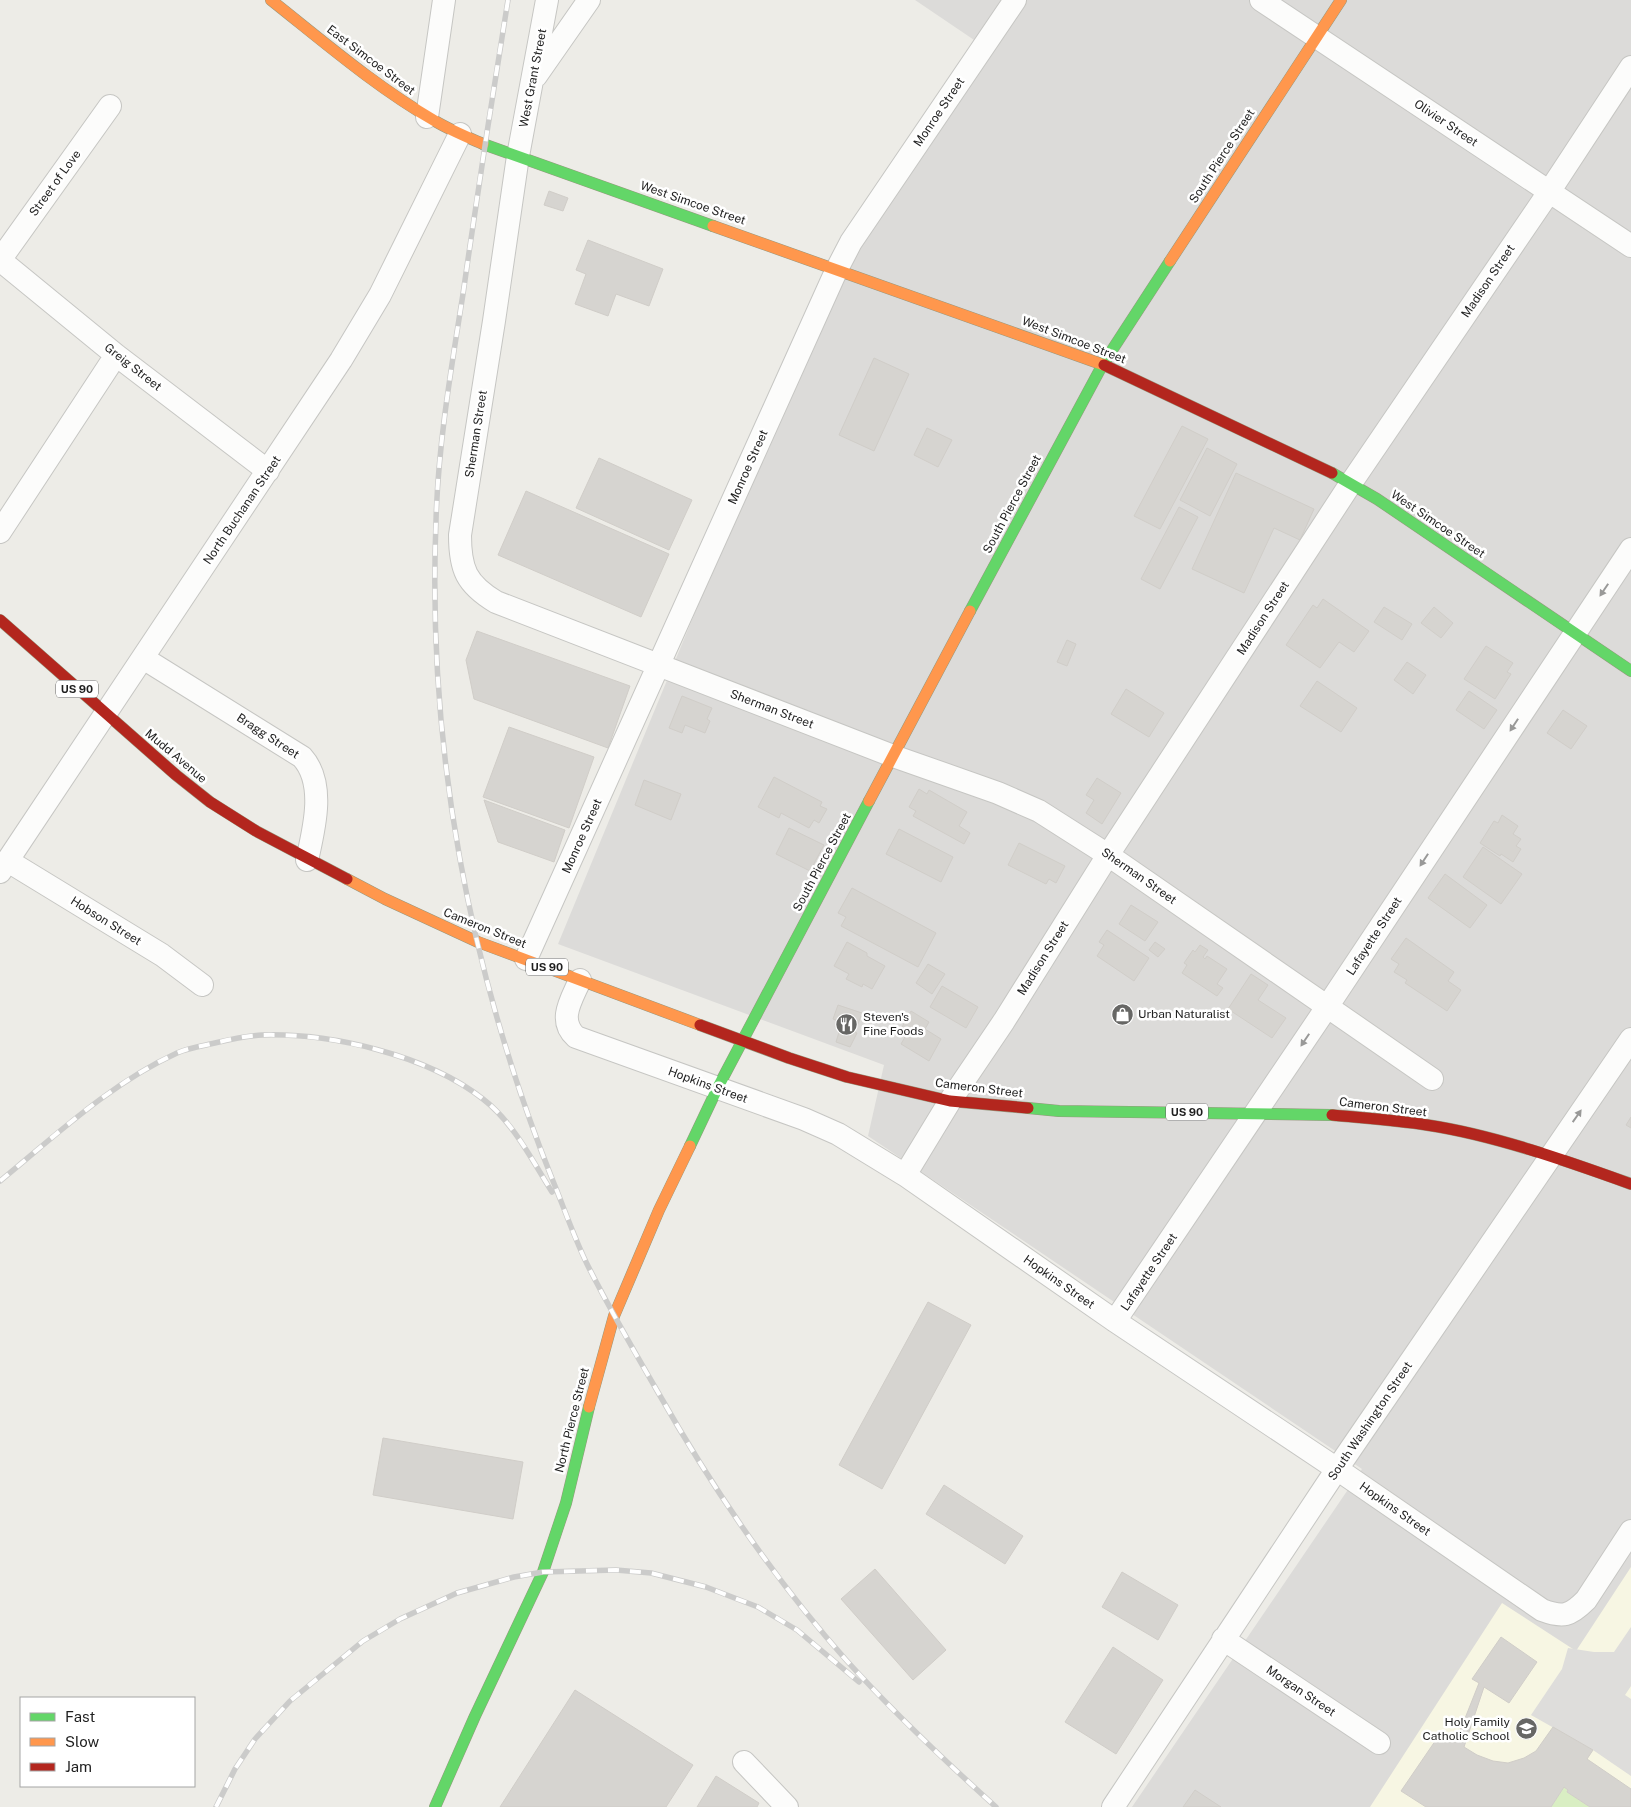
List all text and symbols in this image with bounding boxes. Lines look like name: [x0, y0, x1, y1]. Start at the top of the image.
street label: East Simcoe Street: [324, 22, 418, 98]
street label: West Grant Street: [517, 27, 550, 129]
street label: Monroe Street: [911, 75, 967, 149]
street label: Olivier Street: [1412, 97, 1481, 150]
street label: South Pierce Street: [1186, 106, 1258, 206]
street label: Street of Love: [26, 147, 84, 219]
street label: West Simcoe Street: [638, 178, 748, 228]
street label: Madison Street: [1458, 242, 1518, 320]
street label: West Simcoe Street: [1020, 314, 1128, 366]
street label: Greig Street: [102, 340, 165, 394]
street label: Sherman Street: [462, 389, 490, 479]
street label: Monroe Street: [725, 427, 771, 507]
street label: South Pierce Street: [980, 452, 1044, 556]
street label: North Buchanan Street: [200, 453, 284, 567]
street label: West Simcoe Street: [1388, 487, 1488, 561]
street label: Madison Street: [1234, 578, 1292, 658]
one-way arrow: [1599, 583, 1609, 596]
road number: US 90: [56, 681, 98, 698]
street label: Sherman Street: [728, 687, 816, 731]
street label: Bragg Street: [234, 711, 302, 762]
one-way arrow: [1509, 718, 1519, 732]
street label: Mudd Avenue: [142, 726, 210, 786]
street label: Monroe Street: [559, 796, 605, 876]
street label: South Pierce Street: [790, 810, 854, 914]
street label: Sherman Street: [1099, 845, 1179, 907]
one-way arrow: [1419, 854, 1429, 867]
street label: Hobson Street: [68, 894, 144, 949]
street label: Lafayette Street: [1343, 894, 1405, 978]
street label: Cameron Street: [441, 905, 529, 951]
street label: Madison Street: [1014, 918, 1072, 998]
road number: US 90: [526, 959, 568, 976]
shop icon: Urban Naturalist: [1110, 1002, 1134, 1026]
place label: Urban Naturalist: [1138, 1007, 1230, 1021]
place label: Steven's Fine Foods: [863, 1010, 924, 1038]
restaurant icon: Steven's Fine Foods: [835, 1012, 859, 1036]
one-way arrow: [1300, 1033, 1310, 1046]
street label: Hopkins Street: [666, 1064, 750, 1106]
street label: Cameron Street: [934, 1076, 1024, 1100]
street label: Cameron Street: [1338, 1095, 1428, 1119]
road number: US 90: [1166, 1104, 1208, 1120]
one-way arrow: [1572, 1110, 1582, 1123]
street label: Lafayette Street: [1118, 1230, 1180, 1313]
street label: Hopkins Street: [1021, 1252, 1098, 1312]
street label: South Washington Street: [1325, 1359, 1415, 1483]
street label: North Pierce Street: [552, 1366, 592, 1474]
street label: Hopkins Street: [1357, 1479, 1434, 1539]
street label: Morgan Street: [1264, 1663, 1339, 1720]
legend: [20, 1697, 195, 1787]
text: Fast: [65, 1708, 95, 1725]
place label: Holy Family Catholic School: [1423, 1715, 1511, 1743]
school or university icon: Holy Family Catholic School: [1514, 1717, 1538, 1741]
text: Slow: [65, 1733, 100, 1750]
text: Jam: [65, 1758, 92, 1775]

